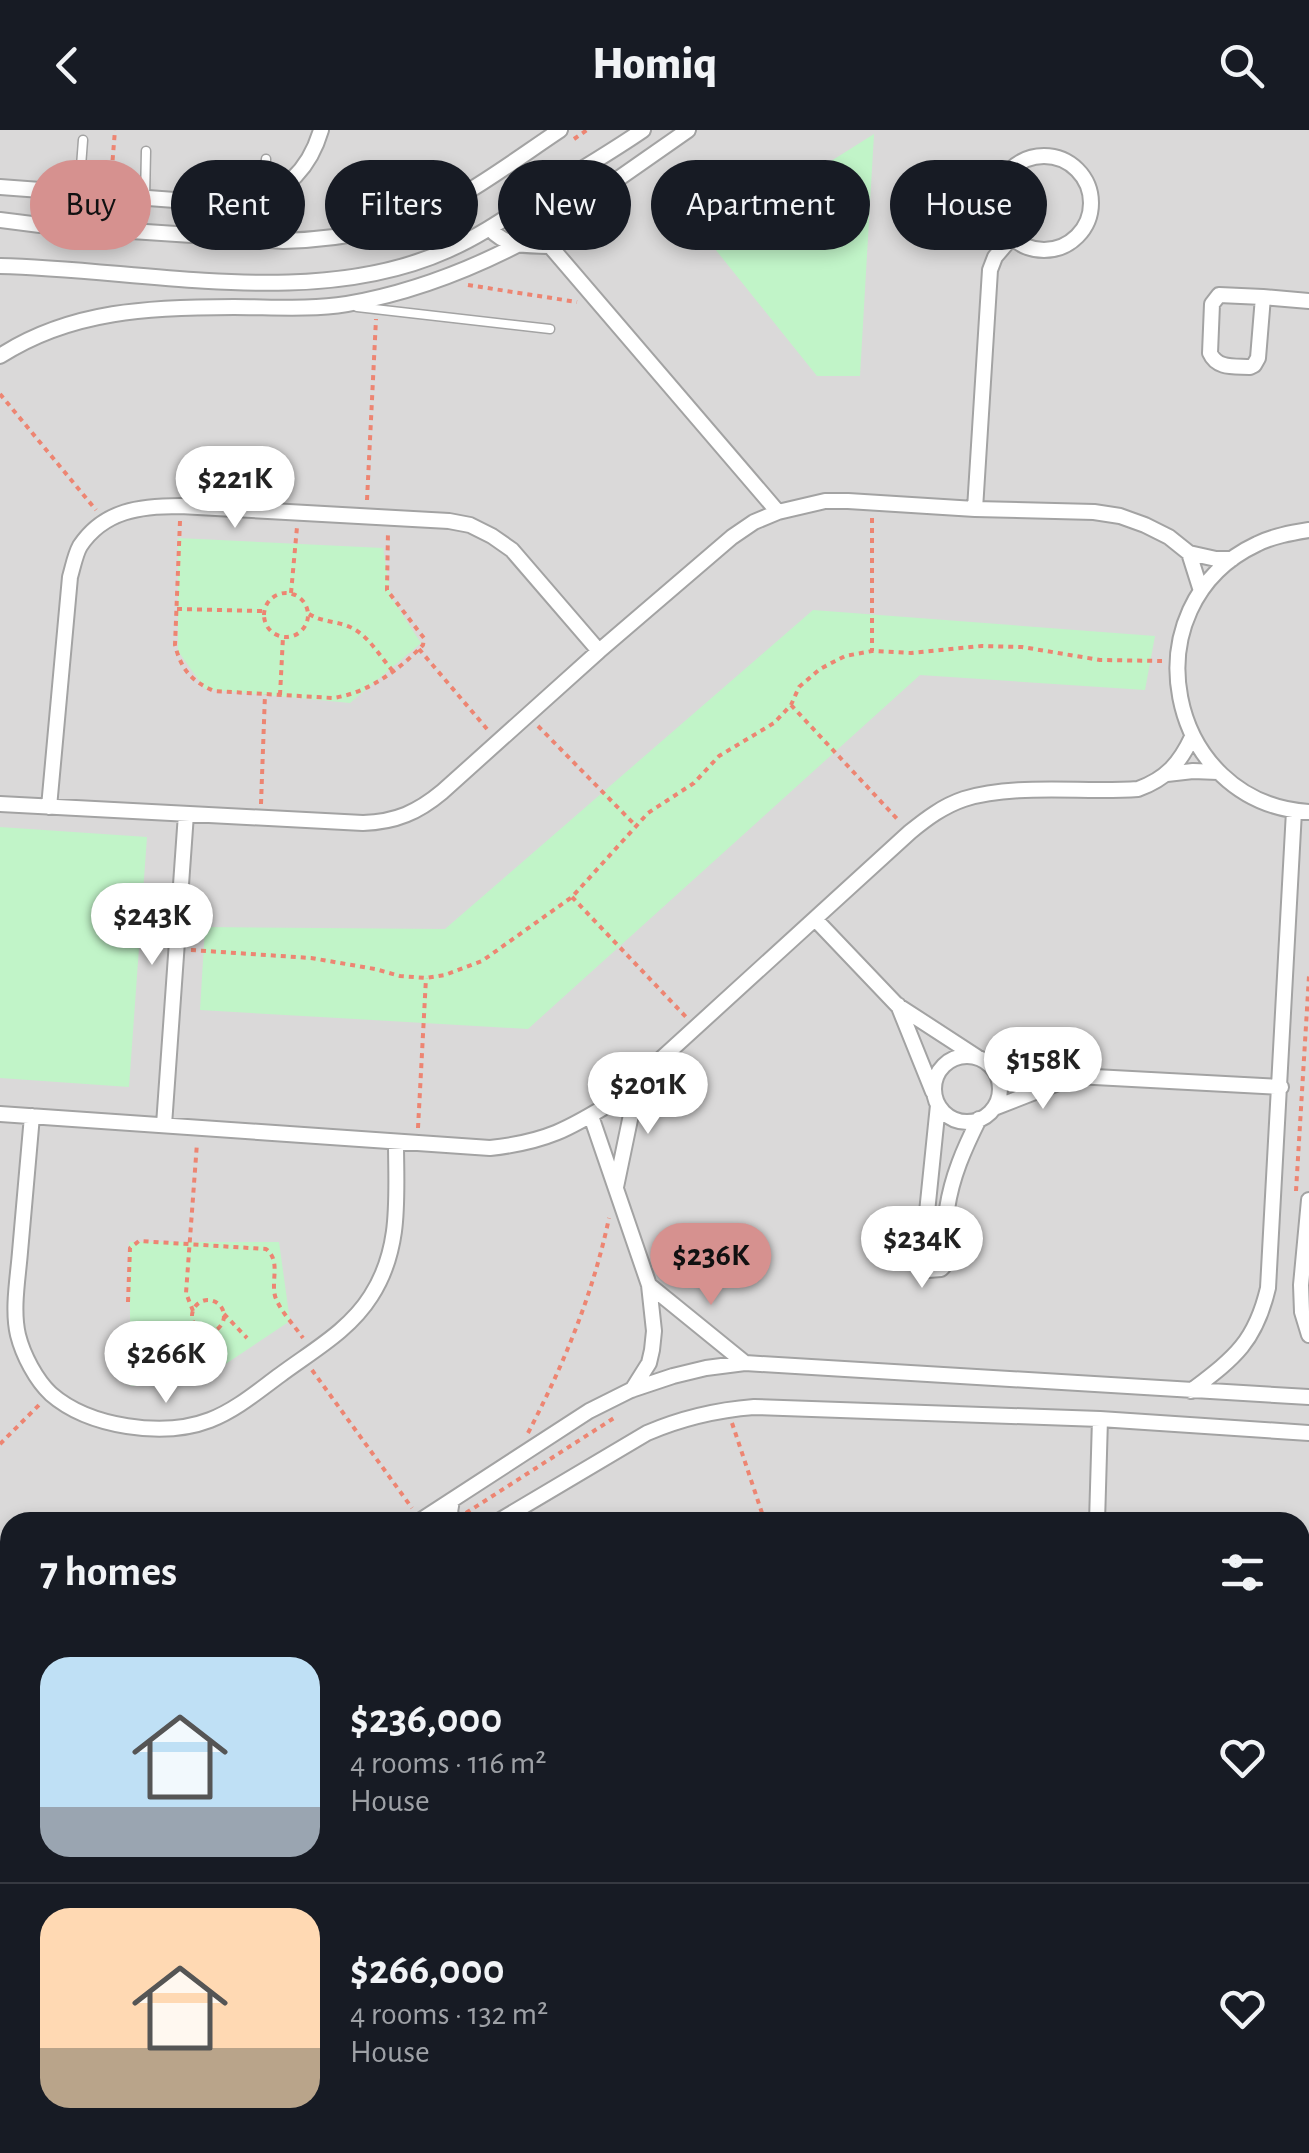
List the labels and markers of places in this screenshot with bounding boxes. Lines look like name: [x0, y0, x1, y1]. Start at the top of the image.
pin: $221K: [165, 446, 305, 531]
pin: $243K: [82, 883, 222, 968]
pin: $158K: [973, 1027, 1113, 1112]
pin: $201K: [578, 1052, 718, 1137]
pin: $234K: [852, 1206, 992, 1291]
pin: $236K: [641, 1223, 781, 1308]
pin: $266K: [96, 1321, 236, 1406]

